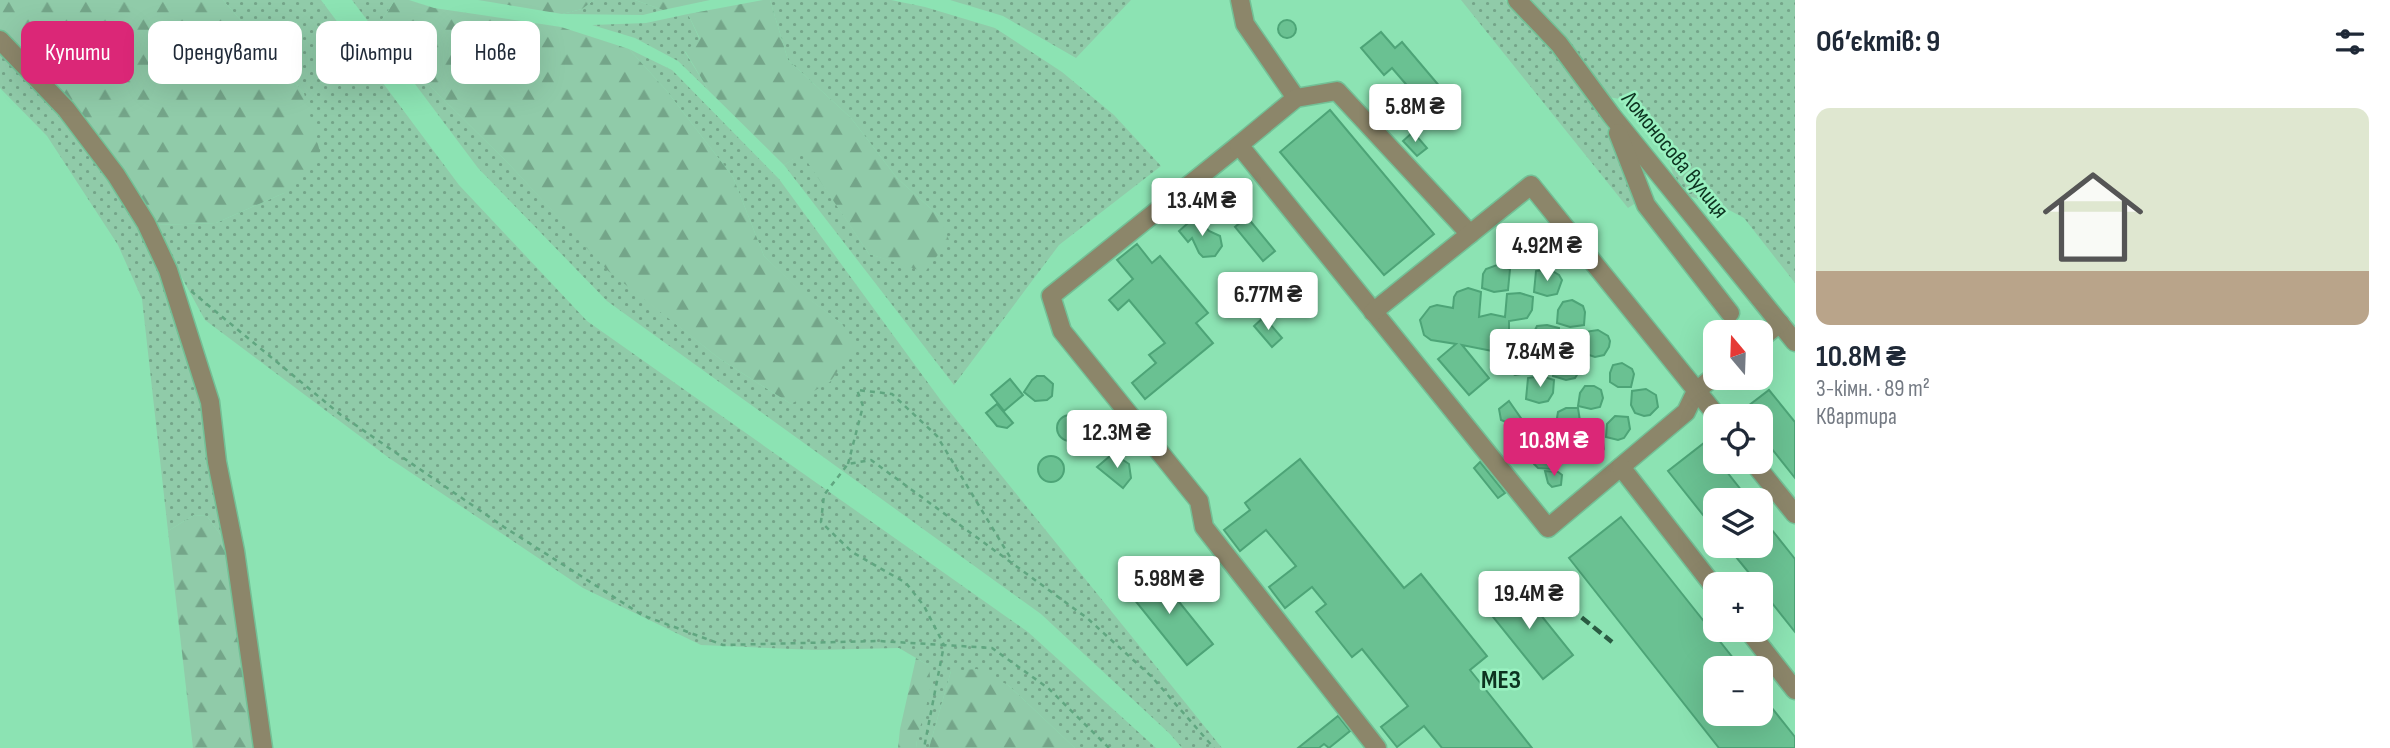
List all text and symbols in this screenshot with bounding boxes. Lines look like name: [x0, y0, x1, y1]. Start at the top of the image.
chip: Купити: [21, 21, 134, 84]
chip: Орендувати: [148, 21, 302, 84]
chip: Фільтри: [316, 21, 437, 84]
chip: Нове: [451, 21, 540, 84]
icon: filters: [2331, 23, 2369, 61]
text: Об’єктів: 9: [1816, 24, 1940, 60]
pin: 5.8M ₴: [1358, 85, 1472, 144]
street label: Ломоносова вулиця: [1615, 85, 1735, 224]
text: 5.8M ₴: [1385, 93, 1445, 121]
icon: home: [2030, 154, 2156, 280]
pin: 13.4M ₴: [1137, 178, 1267, 238]
text: 13.4M ₴: [1168, 187, 1236, 215]
pin: 4.92M ₴: [1482, 224, 1612, 283]
text: 4.92M ₴: [1512, 232, 1582, 260]
pin: 6.77M ₴: [1203, 272, 1333, 332]
text: 6.77M ₴: [1234, 281, 1302, 309]
north arrow: [1703, 320, 1773, 390]
map controls: [1703, 320, 1773, 726]
pin: 7.84M ₴: [1475, 330, 1605, 389]
text: 7.84M ₴: [1506, 338, 1574, 366]
text: 10.8M ₴: [1816, 339, 1906, 375]
text: 3-кімн. · 89 m²: [1816, 375, 1930, 403]
text: Квартира: [1816, 403, 1897, 431]
button: locate: [1703, 404, 1773, 474]
pin: 12.3M ₴: [1052, 410, 1182, 470]
text: 12.3M ₴: [1083, 419, 1151, 447]
pin: 10.8M ₴: [1489, 419, 1619, 478]
text: 10.8M ₴: [1520, 427, 1588, 455]
button: layers: [1703, 488, 1773, 558]
pin: 5.98M ₴: [1104, 556, 1234, 616]
text: 5.98M ₴: [1134, 565, 1204, 593]
pin: 19.4M ₴: [1464, 572, 1594, 631]
button: +: [1703, 572, 1773, 642]
text: 19.4M ₴: [1494, 580, 1564, 608]
button: −: [1703, 656, 1773, 726]
district label: МЕЗ: [1481, 665, 1521, 696]

